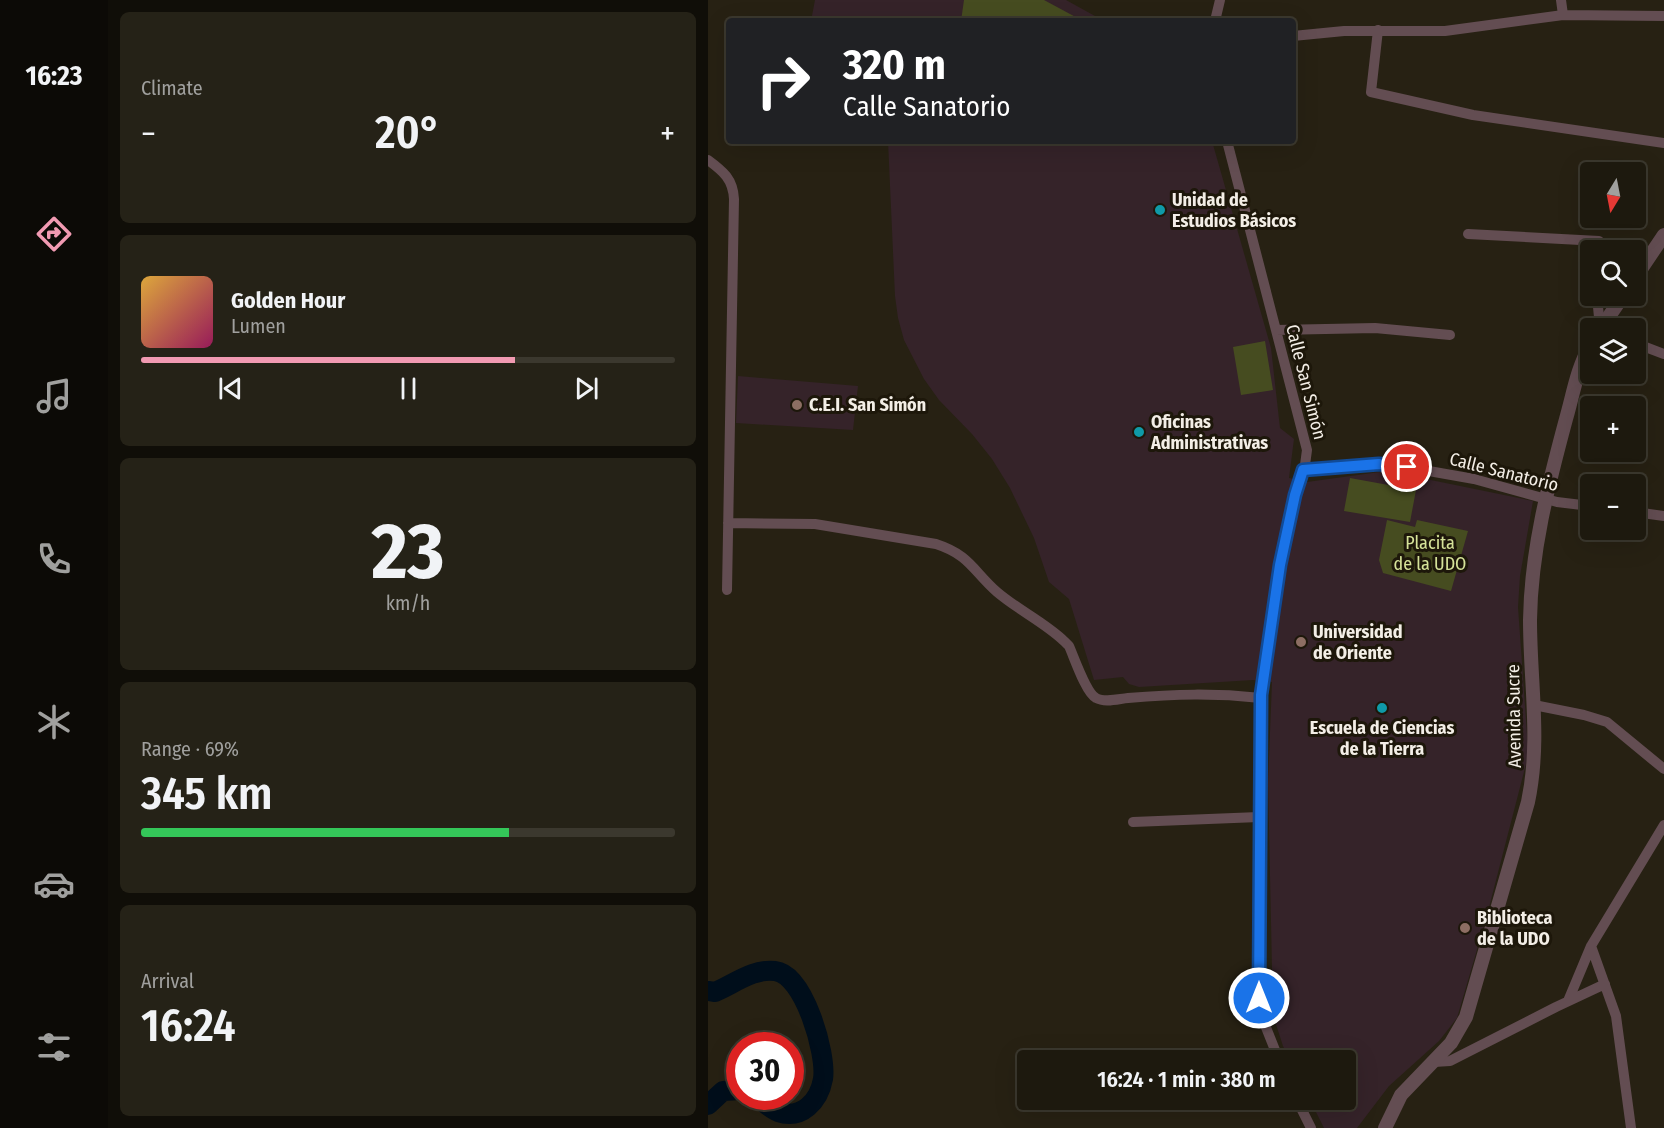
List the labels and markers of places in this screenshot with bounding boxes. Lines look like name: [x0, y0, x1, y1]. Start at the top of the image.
place label: Unidad de Estudios Básicos: [1172, 189, 1296, 232]
marker: Unidad de Estudios Básicos: [1153, 203, 1167, 217]
place label: C.E.I. San Simón: [809, 394, 926, 416]
marker: C.E.I. San Simón: [790, 398, 804, 412]
place label: Oficinas Administrativas: [1150, 411, 1268, 454]
marker: Oficinas Administrativas: [1132, 425, 1146, 439]
pin: [1381, 441, 1432, 492]
place label: Universidad de Oriente: [1313, 621, 1403, 664]
marker: Universidad de Oriente: [1294, 635, 1308, 649]
marker: Escuela de Ciencias de la Tierra: [1375, 701, 1389, 715]
place label: Escuela de Ciencias de la Tierra: [1310, 717, 1454, 760]
place label: Biblioteca de la UDO: [1477, 907, 1552, 950]
marker: Biblioteca de la UDO: [1458, 921, 1472, 935]

